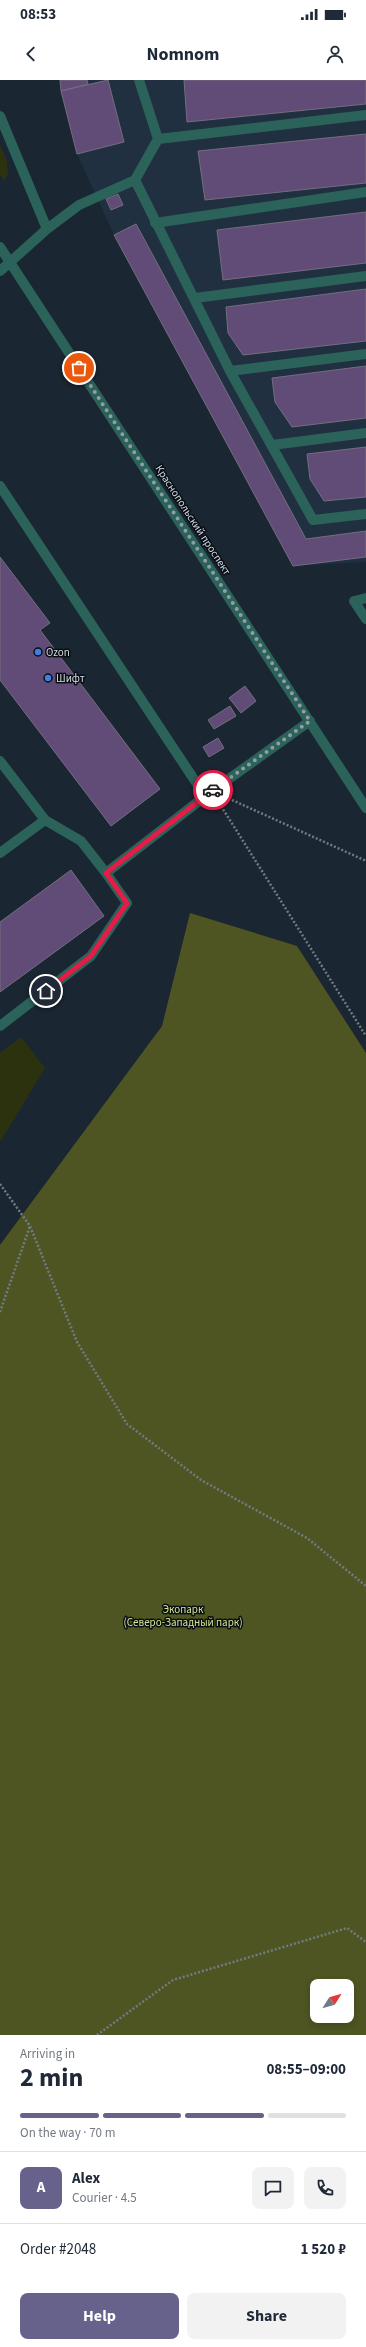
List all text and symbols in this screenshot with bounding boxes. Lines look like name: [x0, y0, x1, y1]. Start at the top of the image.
text: 08:53: [20, 4, 56, 25]
text: Nomnom: [146, 42, 220, 67]
icon: back: [20, 43, 42, 65]
icon: person: [324, 43, 346, 65]
pin: [62, 351, 96, 385]
icon: bag: [68, 357, 90, 379]
street label: Краснопольский проспект: [152, 462, 234, 578]
place label: Ozon: [46, 645, 70, 660]
marker: Ozon: [33, 647, 43, 657]
place label: Шифт: [56, 671, 85, 686]
marker: Шифт: [43, 673, 53, 683]
courier: [193, 770, 233, 810]
icon: car: [202, 779, 224, 801]
pin: [29, 974, 63, 1008]
icon: home: [35, 980, 57, 1002]
park label: Экопарк (Северо-Западный парк): [123, 1602, 243, 1630]
north arrow: [310, 1979, 354, 2023]
map controls: [310, 1979, 354, 2023]
text: Arriving in: [20, 2045, 75, 2063]
text: 2 min: [20, 2059, 83, 2096]
text: 08:55–09:00: [266, 2059, 346, 2080]
text: On the way · 70 m: [20, 2124, 115, 2142]
button: chat: [252, 2167, 294, 2209]
button: phone: [304, 2167, 346, 2209]
text: Alex: [72, 2168, 100, 2189]
text: A: [37, 2177, 45, 2198]
text: Courier · 4.5: [72, 2189, 137, 2207]
text: Order #2048: [20, 2239, 96, 2260]
text: 1 520 ₽: [300, 2239, 346, 2260]
button: Help: [20, 2293, 179, 2339]
button: Share: [187, 2293, 346, 2339]

